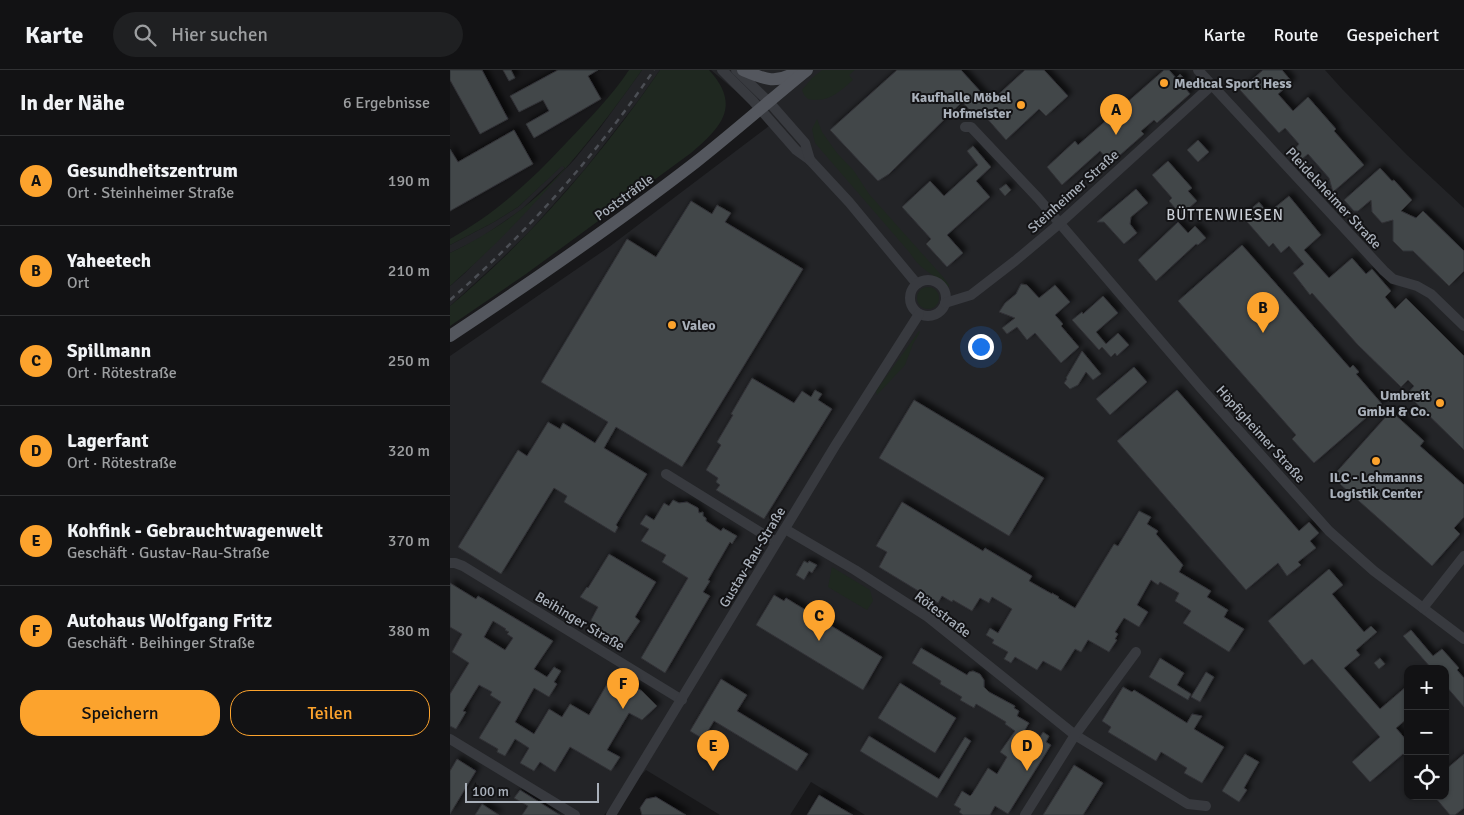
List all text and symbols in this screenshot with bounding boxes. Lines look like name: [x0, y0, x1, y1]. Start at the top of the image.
search box: [113, 12, 463, 57]
text: Karte: [25, 20, 83, 50]
icon: search: [131, 21, 159, 49]
text: Hier suchen: [171, 23, 268, 47]
text: Karte: [1204, 24, 1246, 46]
text: Route: [1274, 24, 1319, 46]
text: Gespeichert: [1347, 24, 1439, 46]
place label: Medical Sport Hess: [1174, 75, 1292, 92]
marker: Medical Sport Hess: [1158, 77, 1170, 89]
place label: Kaufhalle Möbel Hofmeister: [911, 89, 1012, 122]
text: In der Nähe: [20, 90, 125, 116]
text: 6 Ergebnisse: [343, 93, 430, 113]
pin: A: [1100, 94, 1132, 135]
marker: Kaufhalle Möbel Hofmeister: [1015, 99, 1027, 111]
street label: Pleidelsheimer Straße: [1282, 144, 1385, 253]
street label: Steinheimer Straße: [1024, 146, 1122, 237]
text: Gesundheitszentrum: [67, 159, 238, 183]
street label: Poststräßle: [591, 170, 657, 225]
text: A: [31, 171, 41, 191]
text: 190 m: [388, 171, 430, 191]
text: Ort · Steinheimer Straße: [67, 183, 234, 203]
district label: BÜTTENWIESEN: [1166, 206, 1284, 224]
text: Yaheetech: [67, 249, 151, 273]
text: B: [31, 261, 41, 281]
text: 210 m: [388, 261, 430, 281]
text: Ort: [67, 273, 89, 293]
pin: B: [1247, 292, 1279, 333]
place label: Valeo: [682, 317, 716, 334]
marker: Valeo: [666, 319, 678, 331]
your location: [968, 334, 994, 360]
text: Spillmann: [67, 339, 151, 363]
text: C: [31, 351, 41, 371]
text: 250 m: [388, 351, 430, 371]
text: Ort · Rötestraße: [67, 363, 177, 383]
street label: Höpfigheimer Straße: [1212, 382, 1309, 487]
place label: Umbreit GmbH & Co.: [1357, 387, 1431, 420]
marker: Umbreit GmbH & Co.: [1434, 397, 1446, 409]
text: Lagerfant: [67, 429, 149, 453]
text: D: [31, 441, 41, 461]
text: 320 m: [388, 441, 430, 461]
text: Ort · Rötestraße: [67, 453, 177, 473]
marker: ILC - Lehmanns Logistik Center: [1370, 455, 1382, 467]
place label: ILC - Lehmanns Logistik Center: [1329, 469, 1423, 502]
street label: Gustav-Rau-Straße: [716, 504, 789, 611]
text: Kohfink - Gebrauchtwagenwelt: [67, 519, 323, 543]
text: E: [31, 531, 41, 551]
text: 370 m: [388, 531, 430, 551]
text: Geschäft · Gustav-Rau-Straße: [67, 543, 270, 563]
street label: Beihinger Straße: [532, 588, 628, 655]
street label: Rötestraße: [911, 588, 974, 641]
pin: C: [803, 600, 835, 641]
text: Autohaus Wolfgang Fritz: [67, 609, 272, 633]
text: F: [32, 621, 40, 641]
text: 380 m: [388, 621, 430, 641]
text: Geschäft · Beihinger Straße: [67, 633, 255, 653]
map controls: [1404, 665, 1449, 800]
button: +: [1404, 665, 1449, 710]
pin: F: [607, 668, 639, 709]
button: Speichern: [20, 690, 220, 736]
button: Teilen: [230, 690, 430, 736]
button: −: [1404, 710, 1449, 755]
pin: E: [697, 730, 729, 771]
pin: D: [1011, 730, 1043, 771]
button: locate: [1404, 755, 1449, 800]
scale bar: [465, 780, 599, 803]
text: 100 m: [472, 783, 509, 800]

